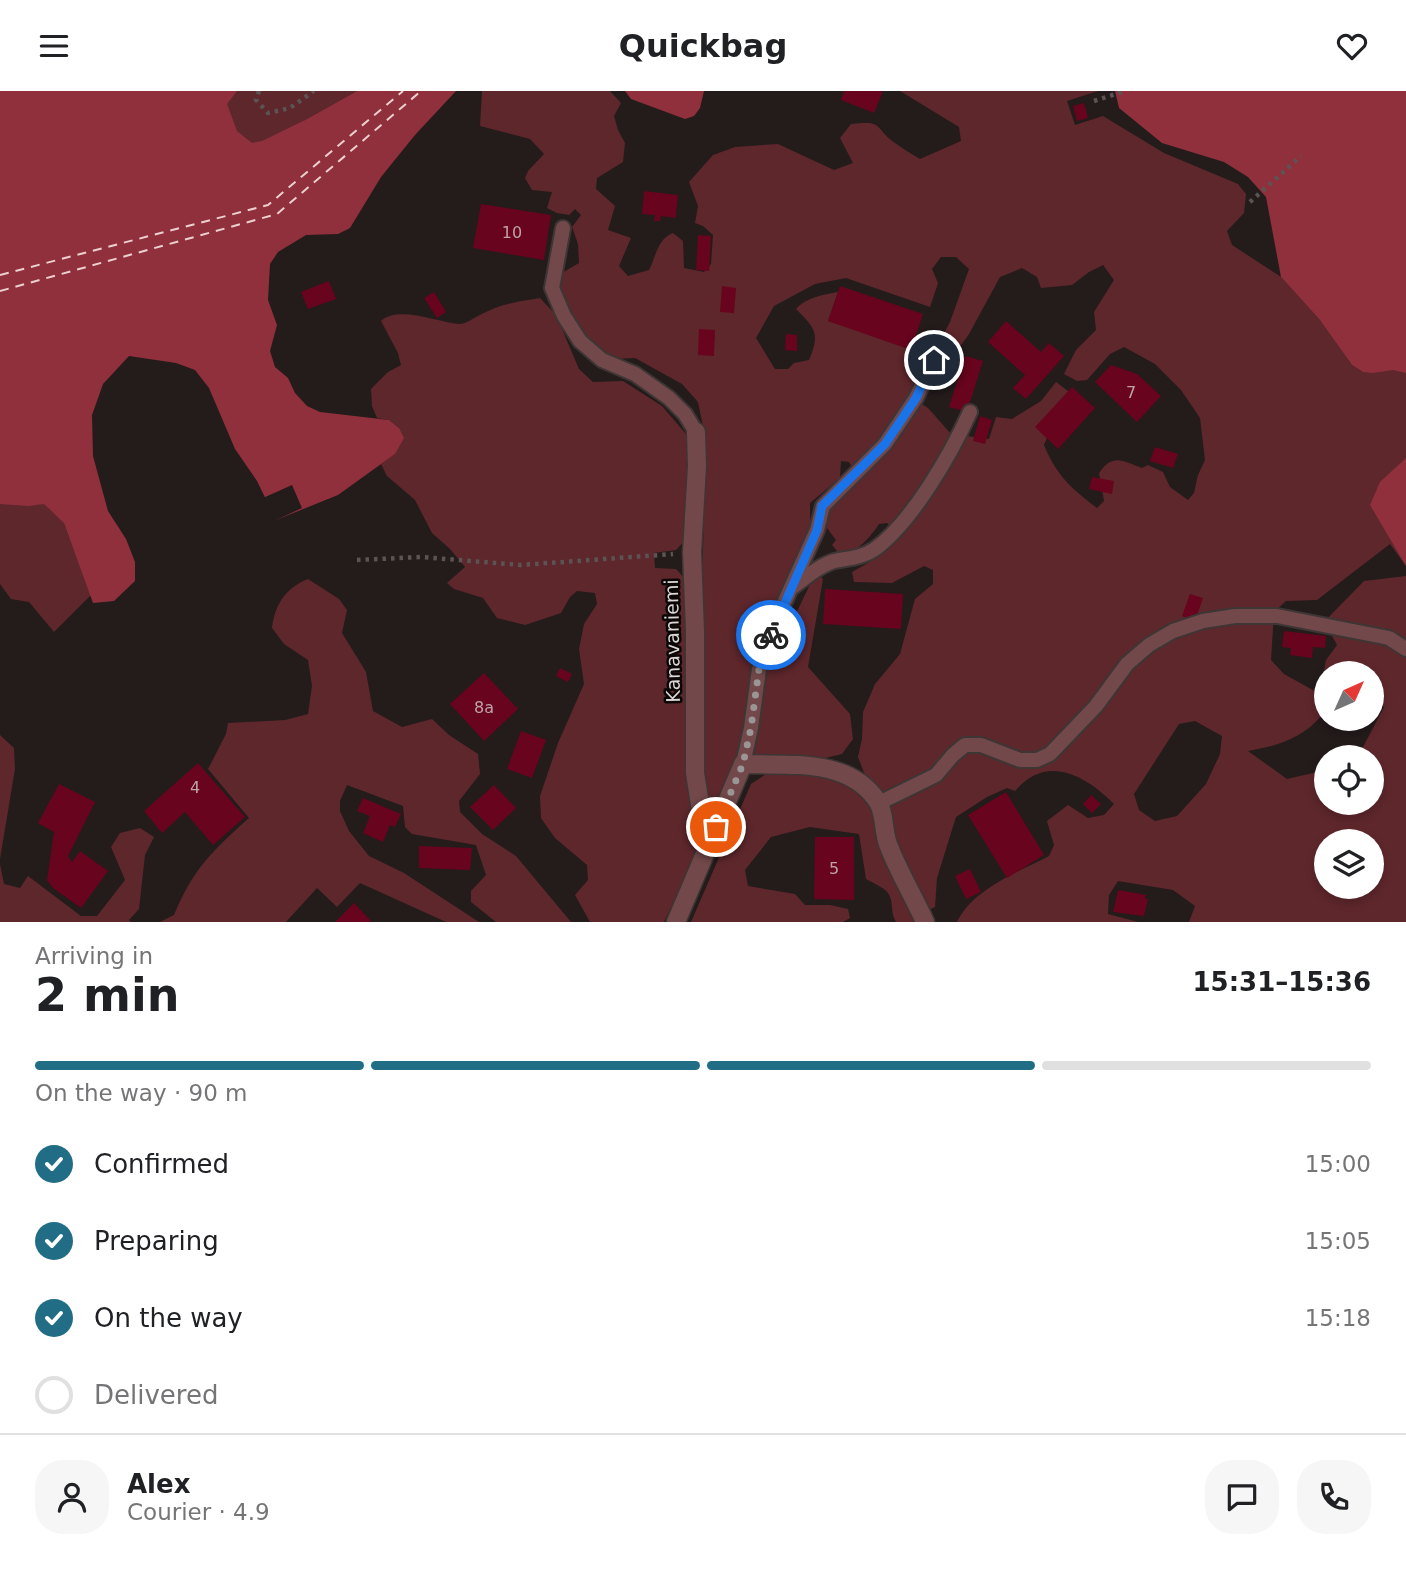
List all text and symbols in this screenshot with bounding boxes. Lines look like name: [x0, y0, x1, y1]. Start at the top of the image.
icon: menu: [35, 27, 73, 65]
text: Quickbag: [619, 27, 787, 65]
icon: heart: [1333, 27, 1371, 65]
house number: 10: [502, 223, 522, 242]
pin: [904, 330, 964, 390]
icon: home: [915, 341, 953, 379]
house number: 7: [1126, 383, 1136, 402]
street label: Kanavaniemi: [660, 579, 684, 703]
courier: [736, 600, 806, 670]
icon: bike: [752, 616, 790, 654]
north arrow: [1314, 661, 1384, 731]
map controls: [1314, 661, 1384, 899]
house number: 8a: [474, 698, 494, 717]
button: locate: [1314, 745, 1384, 815]
house number: 4: [190, 778, 200, 797]
pin: [686, 797, 746, 857]
icon: bag: [697, 808, 735, 846]
button: layers: [1314, 829, 1384, 899]
house number: 5: [829, 859, 839, 878]
text: Arriving in: [35, 943, 153, 969]
text: 15:31–15:36: [1192, 967, 1371, 997]
text: 2 min: [35, 968, 179, 1022]
text: On the way · 90 m: [35, 1080, 247, 1106]
icon: check: [35, 1145, 73, 1183]
text: Confirmed: [94, 1149, 229, 1179]
text: 15:00: [1305, 1151, 1371, 1177]
icon: check: [35, 1222, 73, 1260]
text: Preparing: [94, 1226, 219, 1256]
text: 15:05: [1305, 1228, 1371, 1254]
icon: check: [35, 1299, 73, 1337]
text: On the way: [94, 1303, 243, 1333]
text: 15:18: [1305, 1305, 1371, 1331]
text: Delivered: [94, 1380, 218, 1410]
button: person: [35, 1460, 109, 1534]
button: chat: [1205, 1460, 1279, 1534]
button: phone: [1297, 1460, 1371, 1534]
text: Alex: [127, 1469, 190, 1499]
text: Courier · 4.9: [127, 1499, 270, 1525]

